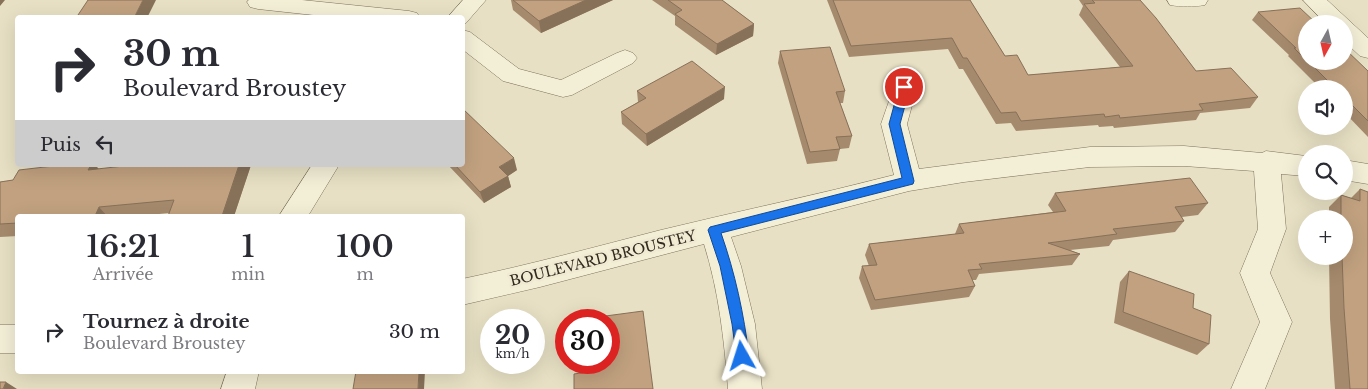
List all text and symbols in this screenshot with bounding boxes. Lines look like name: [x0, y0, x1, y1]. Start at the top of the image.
north arrow: [1298, 15, 1352, 70]
map controls: [1298, 15, 1353, 265]
text: 30 m: [123, 32, 220, 75]
icon: right: [40, 35, 105, 100]
pin: [883, 66, 925, 108]
icon: arrive: [890, 73, 918, 101]
text: Boulevard Broustey: [123, 75, 346, 102]
button: sound: [1298, 80, 1353, 135]
icon: left: [91, 130, 119, 158]
text: Puis: [40, 133, 81, 156]
button: search: [1298, 145, 1353, 200]
button: +: [1298, 210, 1353, 265]
street label: BOULEVARD BROUSTEY: [508, 226, 699, 290]
text: 16:21: [86, 228, 160, 265]
text: 1: [242, 228, 255, 265]
text: 100: [336, 228, 394, 265]
text: Arrivée: [93, 264, 154, 284]
text: min: [231, 264, 265, 284]
text: m: [356, 264, 374, 284]
speed limit sign: 30: [555, 309, 620, 374]
text: Tournez à droite: [83, 310, 250, 333]
icon: right: [40, 318, 68, 346]
text: 30 m: [389, 320, 440, 343]
text: 20: [495, 320, 530, 351]
position arrow: [715, 329, 767, 381]
text: Boulevard Broustey: [83, 333, 245, 353]
text: km/h: [495, 346, 530, 361]

